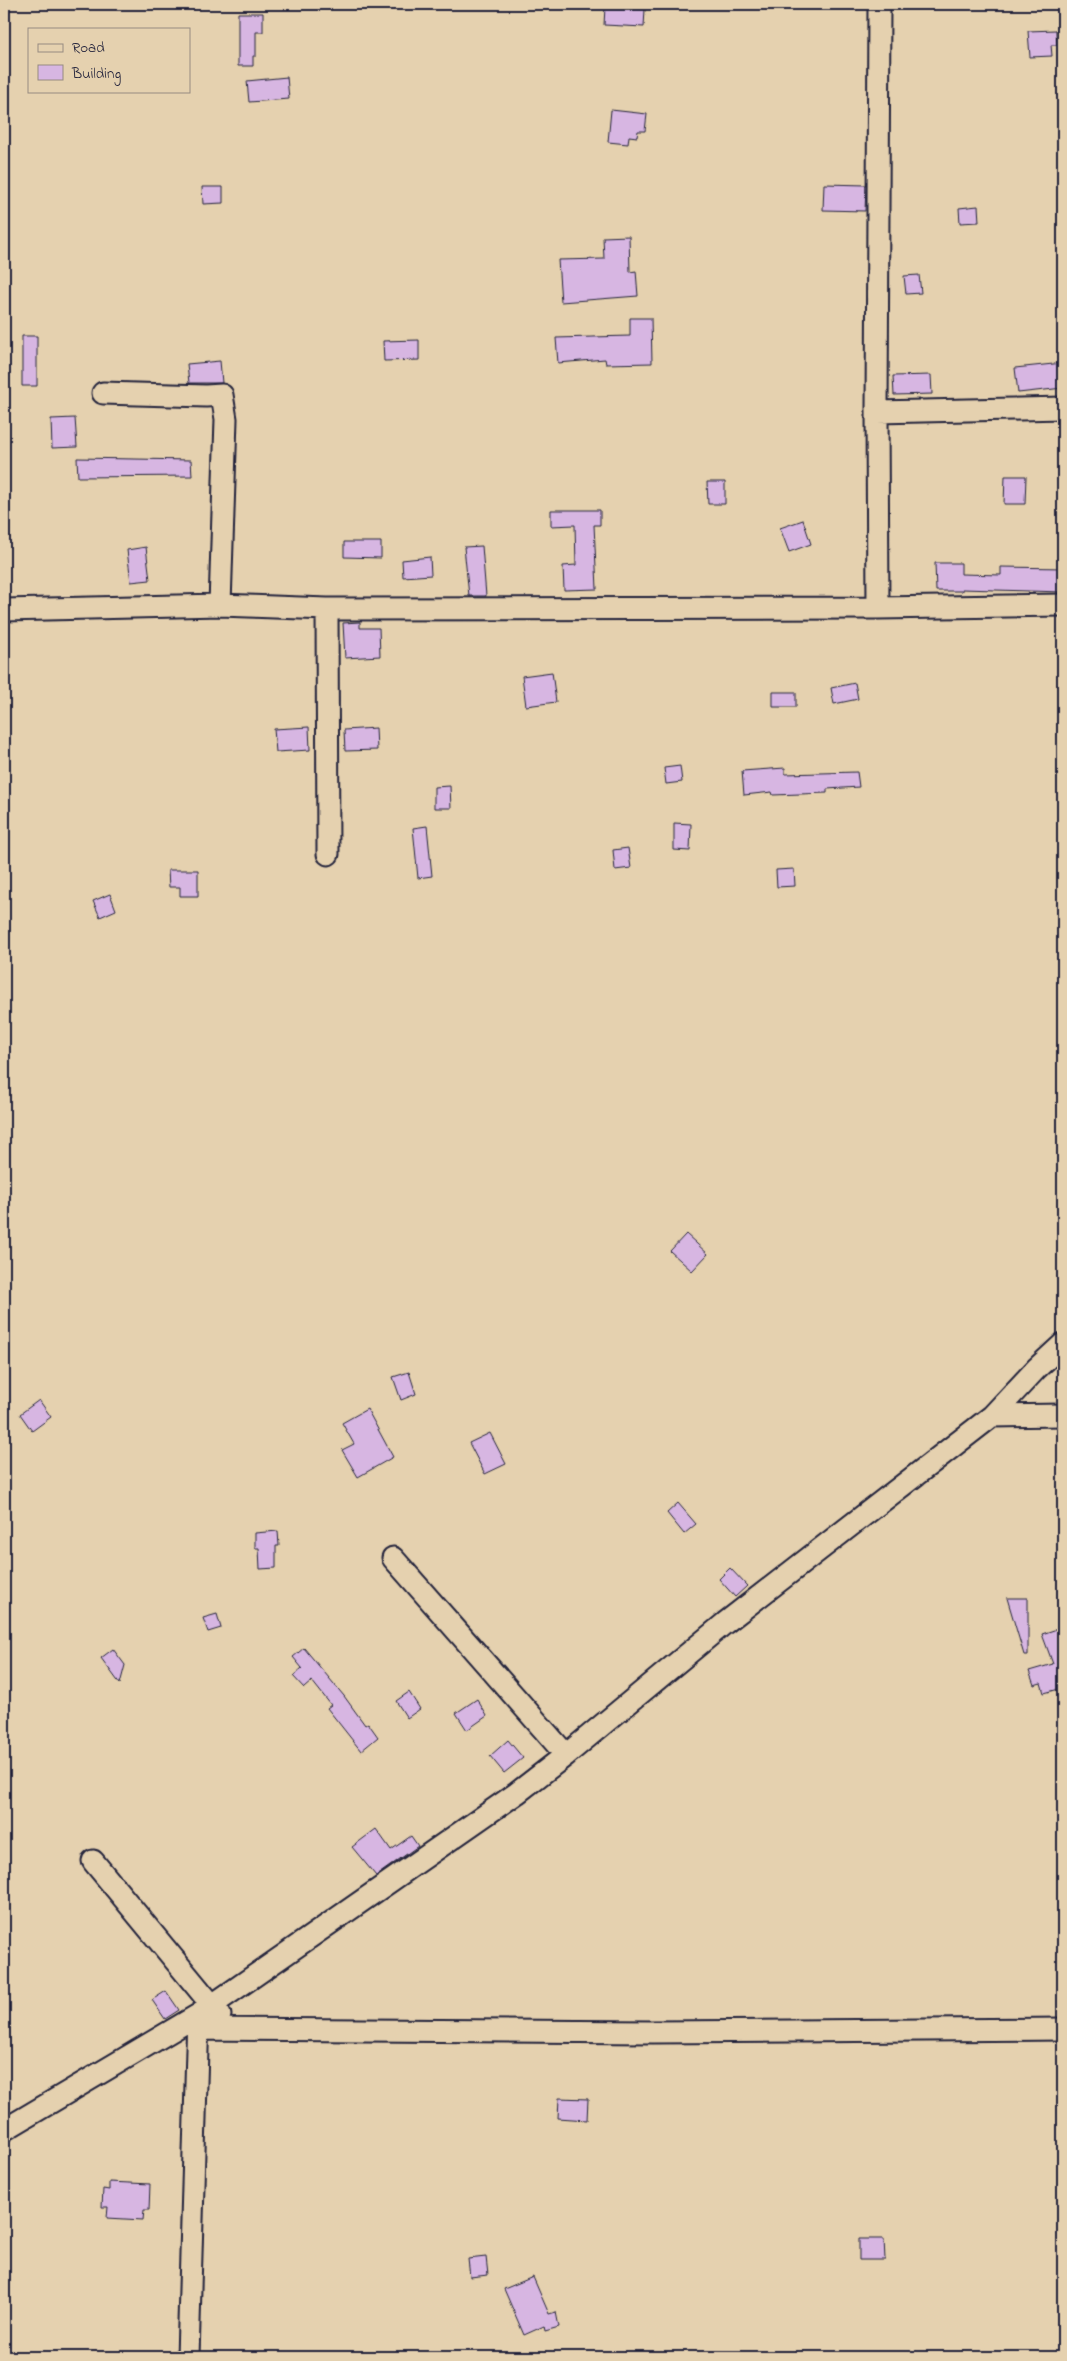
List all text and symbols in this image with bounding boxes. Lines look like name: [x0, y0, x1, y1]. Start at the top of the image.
legend: [28, 28, 190, 92]
text: Road: [72, 37, 105, 59]
text: Building: [71, 63, 121, 86]

